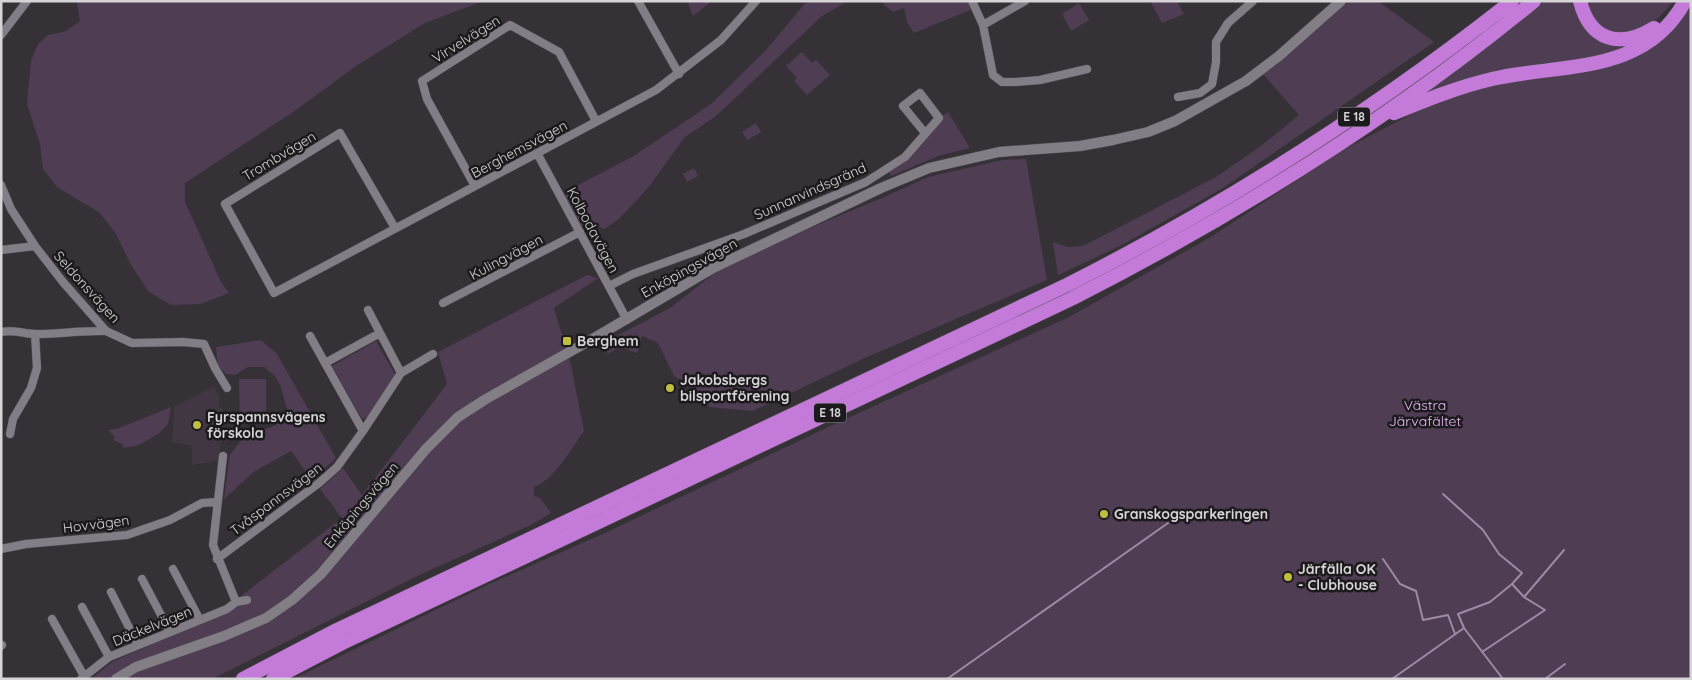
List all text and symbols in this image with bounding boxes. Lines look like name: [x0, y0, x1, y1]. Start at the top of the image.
street label: Virvelvägen: [429, 11, 503, 67]
road number: E 18: [1338, 108, 1370, 126]
street label: Berghemsvägen: [468, 116, 570, 182]
street label: Trombvägen: [239, 127, 319, 185]
street label: Sunnanvindsgränd: [751, 158, 869, 224]
street label: Kolbodavägen: [563, 184, 623, 276]
street label: Kulingvägen: [466, 230, 546, 284]
street label: Enköpingsvägen: [638, 234, 740, 302]
street label: Seldonsvägen: [50, 247, 124, 327]
place label: Berghem: [577, 332, 639, 350]
marker: Berghem: [561, 335, 573, 347]
place label: Jakobsbergs bilsportförening: [680, 371, 789, 405]
marker: Jakobsbergs bilsportförening: [664, 382, 676, 394]
park label: Västra Järvafältet: [1389, 396, 1461, 430]
road number: E 18: [814, 403, 846, 422]
place label: Fyrspannsvägens förskola: [207, 408, 326, 442]
marker: Fyrspannsvägens förskola: [191, 419, 203, 431]
street label: Tvåspannsvägen: [226, 458, 326, 540]
street label: Enköpingsvägen: [320, 458, 402, 552]
place label: Granskogsparkeringen: [1114, 505, 1268, 523]
marker: Granskogsparkeringen: [1098, 508, 1110, 520]
street label: Hovvägen: [62, 511, 130, 537]
place label: Järfälla OK - Clubhouse: [1298, 560, 1377, 594]
marker: Järfälla OK - Clubhouse: [1282, 571, 1294, 583]
street label: Däckelvägen: [110, 602, 194, 650]

